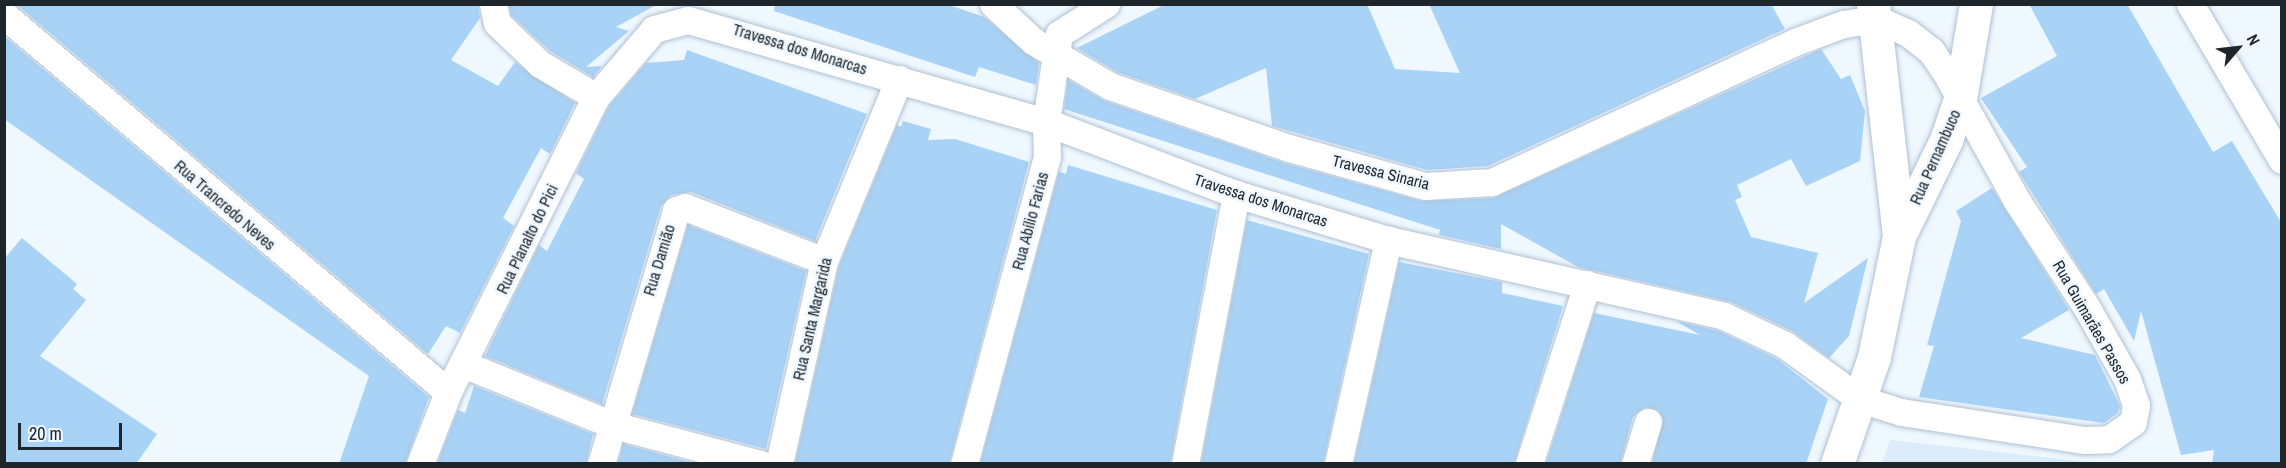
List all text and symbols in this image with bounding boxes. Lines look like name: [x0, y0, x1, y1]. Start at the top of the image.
north arrow: [2208, 18, 2268, 78]
street label: Travessa dos Monarcas: [730, 19, 870, 79]
text: N: [2242, 30, 2266, 49]
street label: Rua Pernambuco: [1905, 106, 1965, 208]
street label: Travessa Sinaria: [1330, 151, 1432, 193]
street label: Rua Trancredo Neves: [170, 156, 280, 254]
street label: Travessa dos Monarcas: [1192, 169, 1330, 231]
street label: Rua Abílio Farias: [1008, 170, 1052, 272]
street label: Rua Planalto do Pici: [492, 181, 562, 297]
street label: Rua Damião: [639, 222, 679, 298]
street label: Rua Santa Margarida: [789, 256, 835, 382]
street label: Rua Guimarães Passos: [2049, 257, 2135, 387]
scale bar: [21, 411, 124, 449]
text: 20 m: [29, 421, 62, 446]

